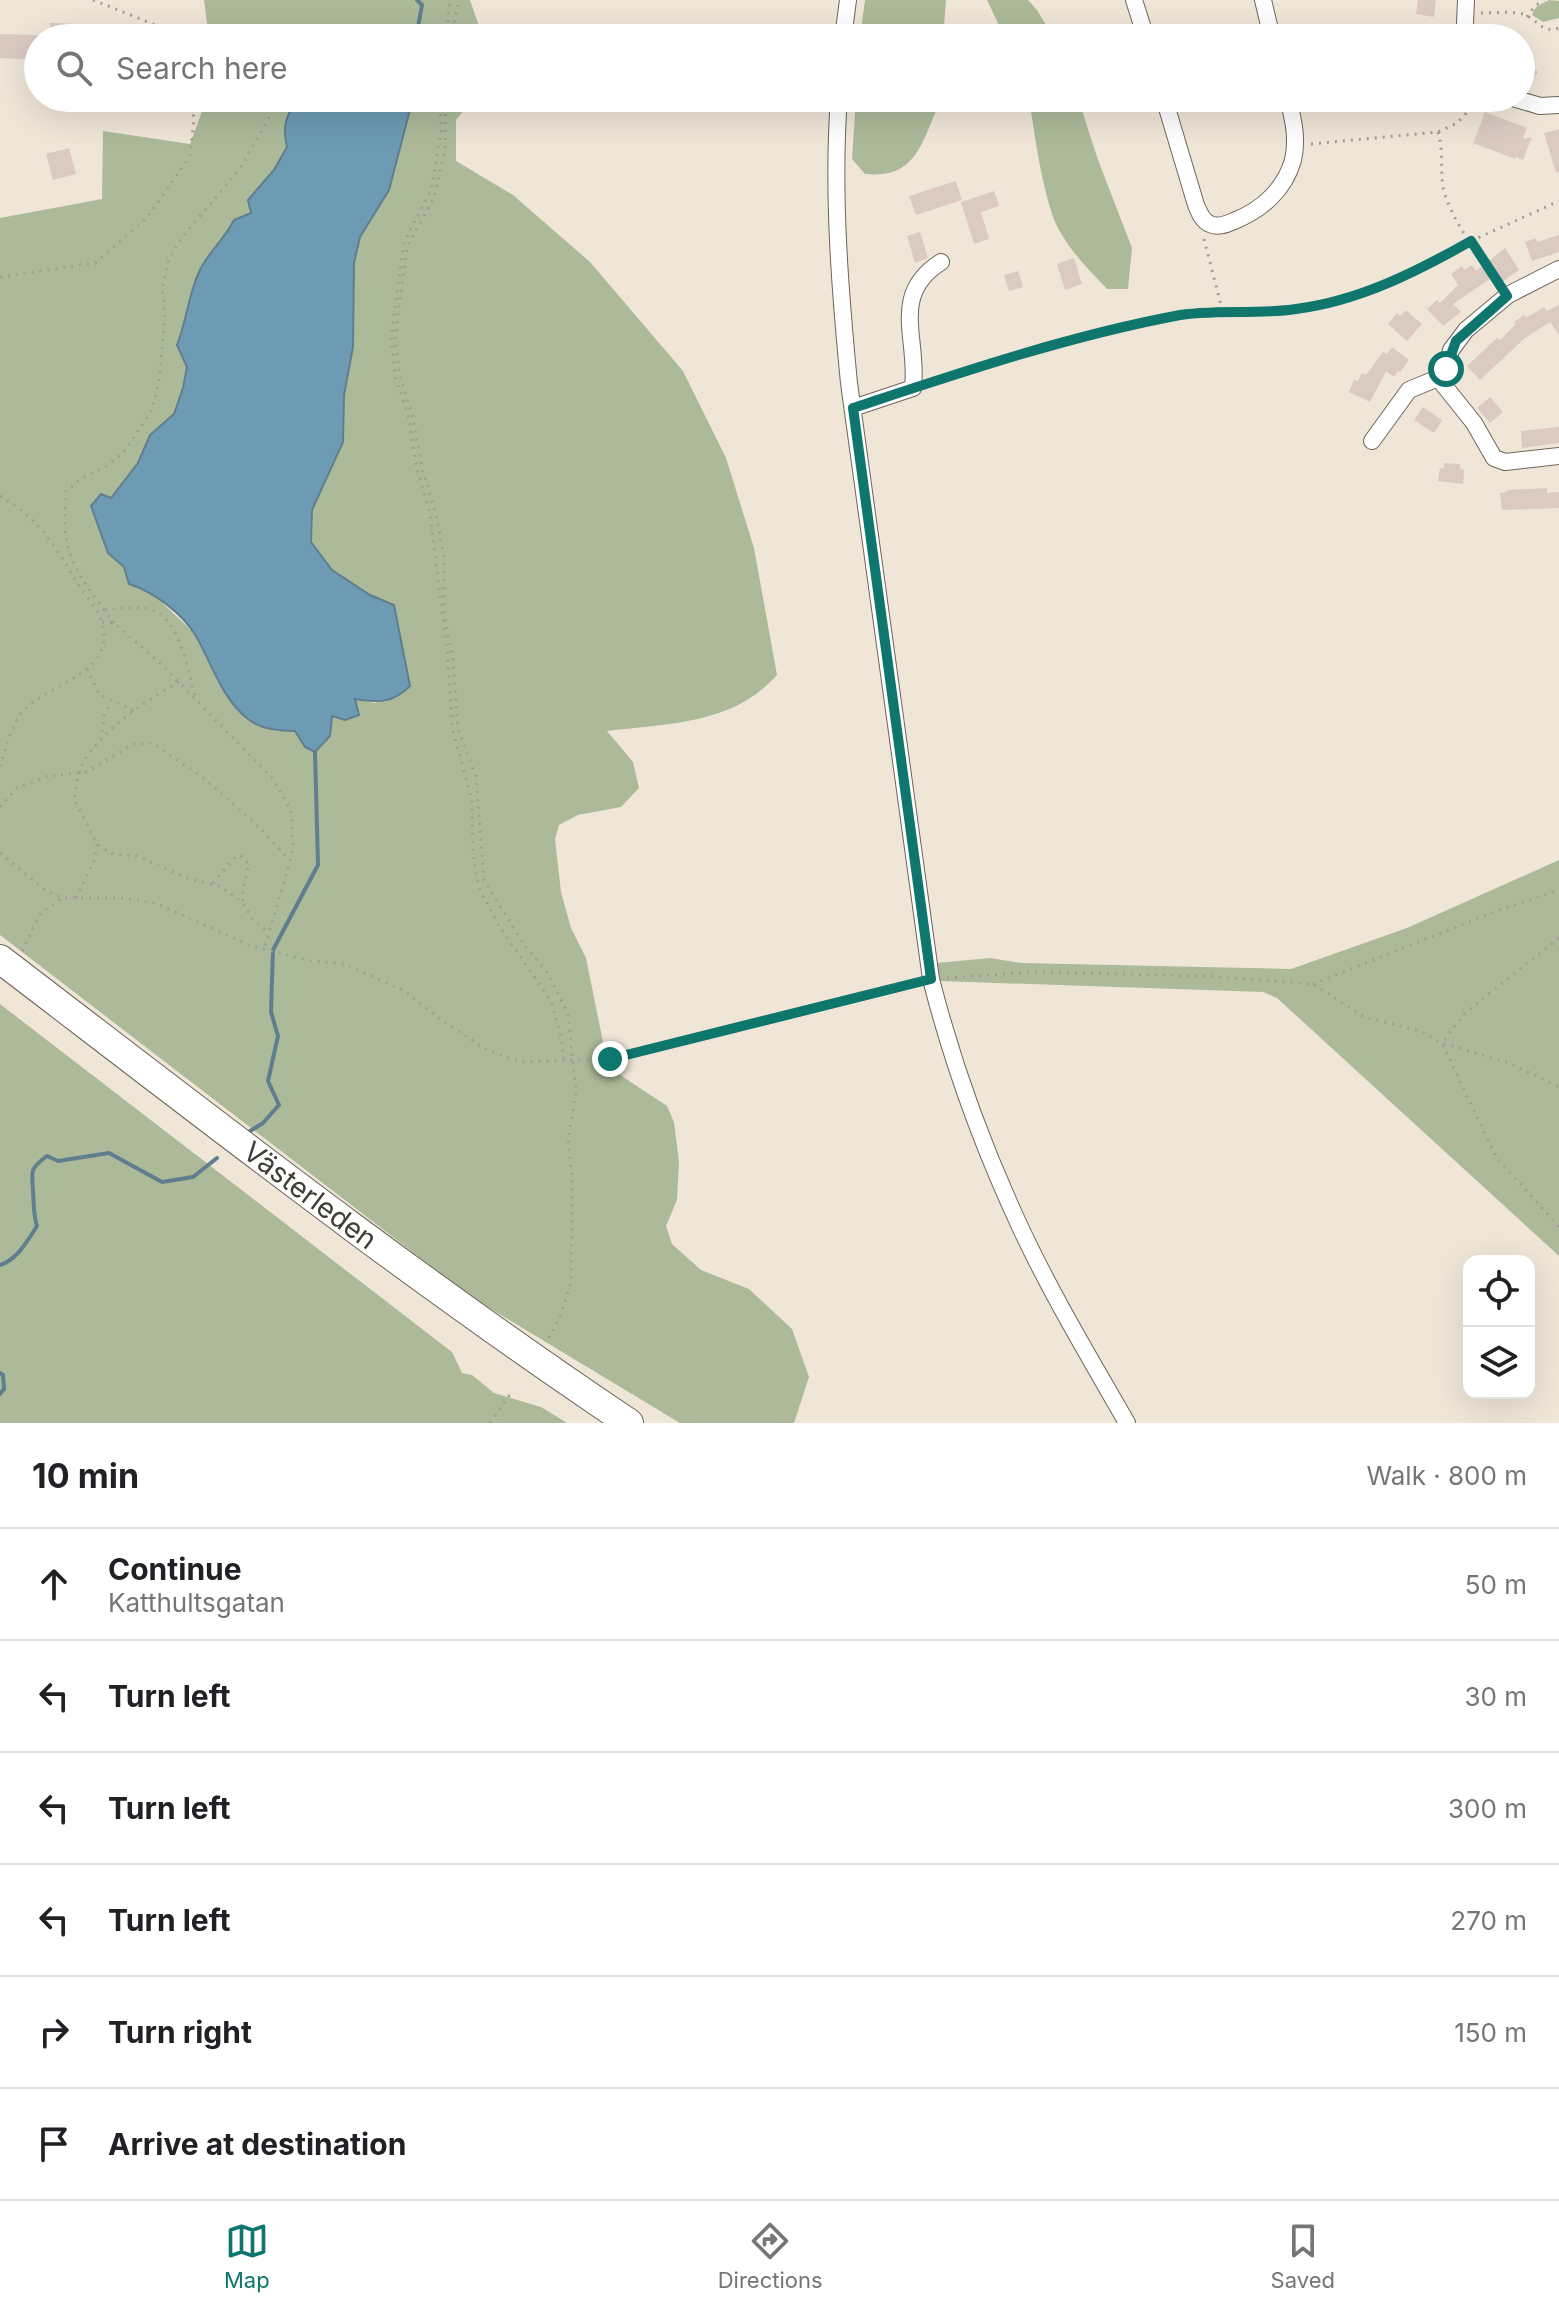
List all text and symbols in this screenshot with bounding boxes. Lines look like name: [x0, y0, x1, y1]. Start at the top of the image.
search box: [24, 24, 1535, 112]
icon: search: [52, 46, 96, 90]
text: Search here: [116, 50, 288, 86]
route start: [1428, 351, 1464, 387]
route end: [592, 1041, 628, 1077]
street label: Västerleden: [237, 1134, 384, 1256]
map controls: [1463, 1255, 1535, 1399]
button: locate: [1463, 1255, 1535, 1327]
button: layers: [1463, 1327, 1535, 1399]
text: 10 min: [32, 1455, 139, 1496]
text: Walk · 800 m: [1366, 1460, 1527, 1491]
text: Continue: [108, 1551, 242, 1587]
icon: ahead: [32, 1562, 76, 1606]
text: 50 m: [1465, 1569, 1527, 1600]
text: Katthultsgatan: [108, 1587, 285, 1618]
icon: left: [32, 1674, 76, 1718]
text: Turn left: [108, 1678, 230, 1714]
text: 30 m: [1464, 1681, 1527, 1712]
icon: left: [32, 1786, 76, 1830]
text: Turn left: [108, 1790, 230, 1826]
text: 300 m: [1448, 1793, 1527, 1824]
icon: left: [32, 1898, 76, 1942]
text: Turn left: [108, 1902, 230, 1938]
text: 270 m: [1450, 1905, 1527, 1936]
icon: right: [32, 2010, 76, 2054]
text: Turn right: [108, 2014, 252, 2050]
text: 150 m: [1454, 2017, 1527, 2048]
icon: arrive: [32, 2122, 76, 2166]
text: Arrive at destination: [108, 2126, 406, 2162]
tab: Map: [224, 2219, 270, 2293]
tab: Directions: [718, 2219, 823, 2293]
tab: Saved: [1271, 2219, 1335, 2293]

